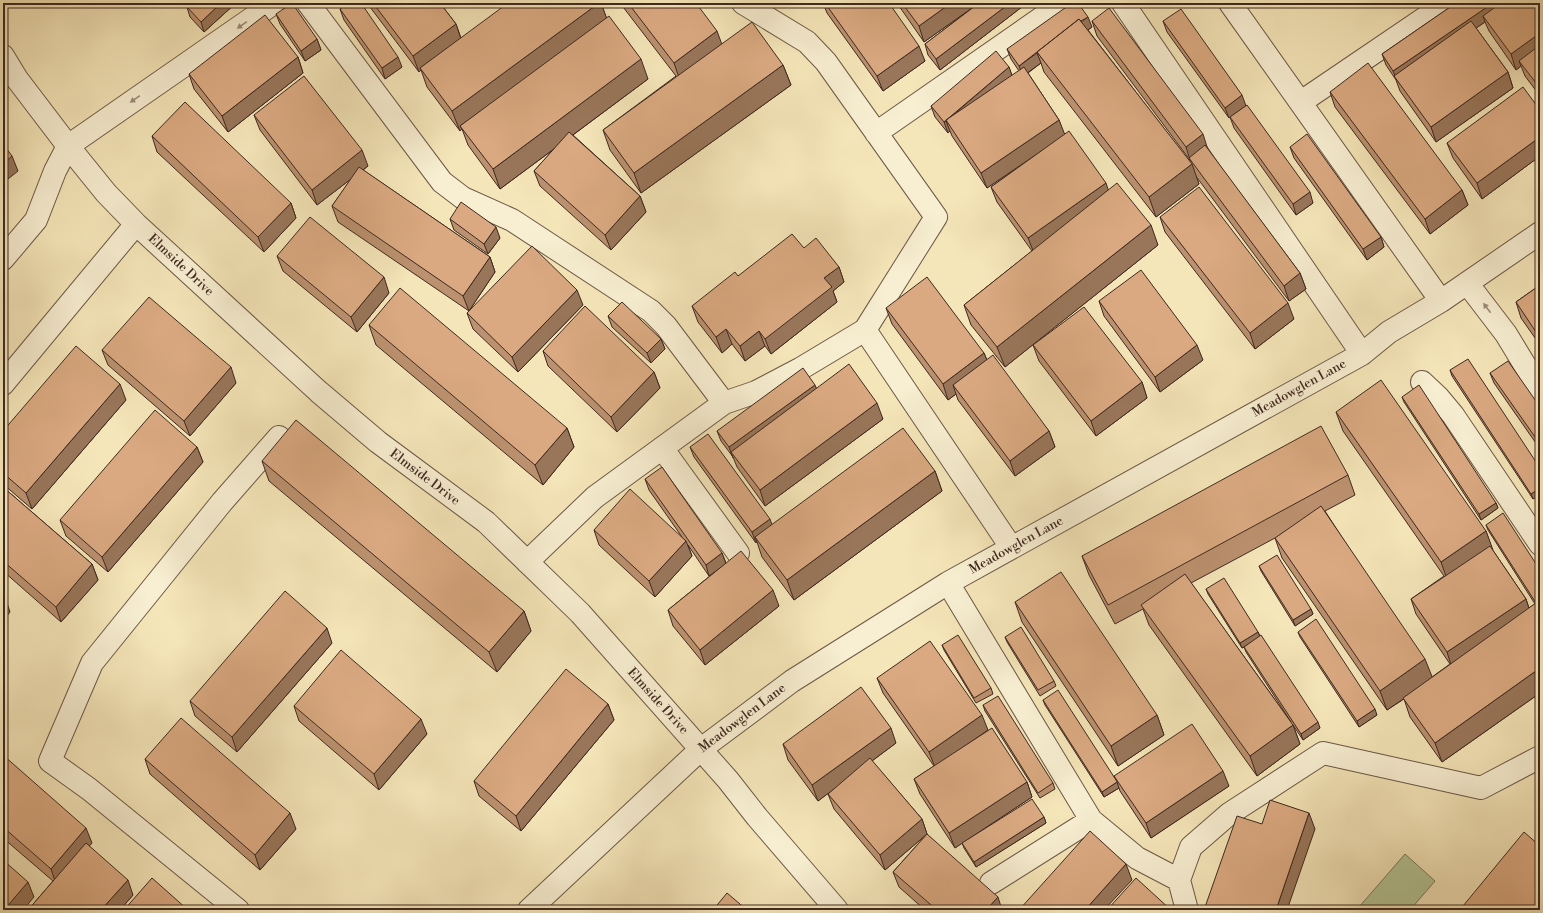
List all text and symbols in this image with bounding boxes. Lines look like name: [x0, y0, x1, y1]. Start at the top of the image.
one-way arrow: [237, 21, 247, 29]
one-way arrow: [130, 95, 141, 103]
street label: Elmside Drive: [145, 231, 217, 300]
one-way arrow: [1482, 303, 1491, 314]
street label: Meadowglen Lane: [1249, 355, 1349, 420]
street label: Elmside Drive: [387, 445, 464, 509]
street label: Meadowglen Lane: [966, 512, 1066, 577]
street label: Elmside Drive: [624, 664, 692, 738]
street label: Meadowglen Lane: [695, 680, 789, 756]

